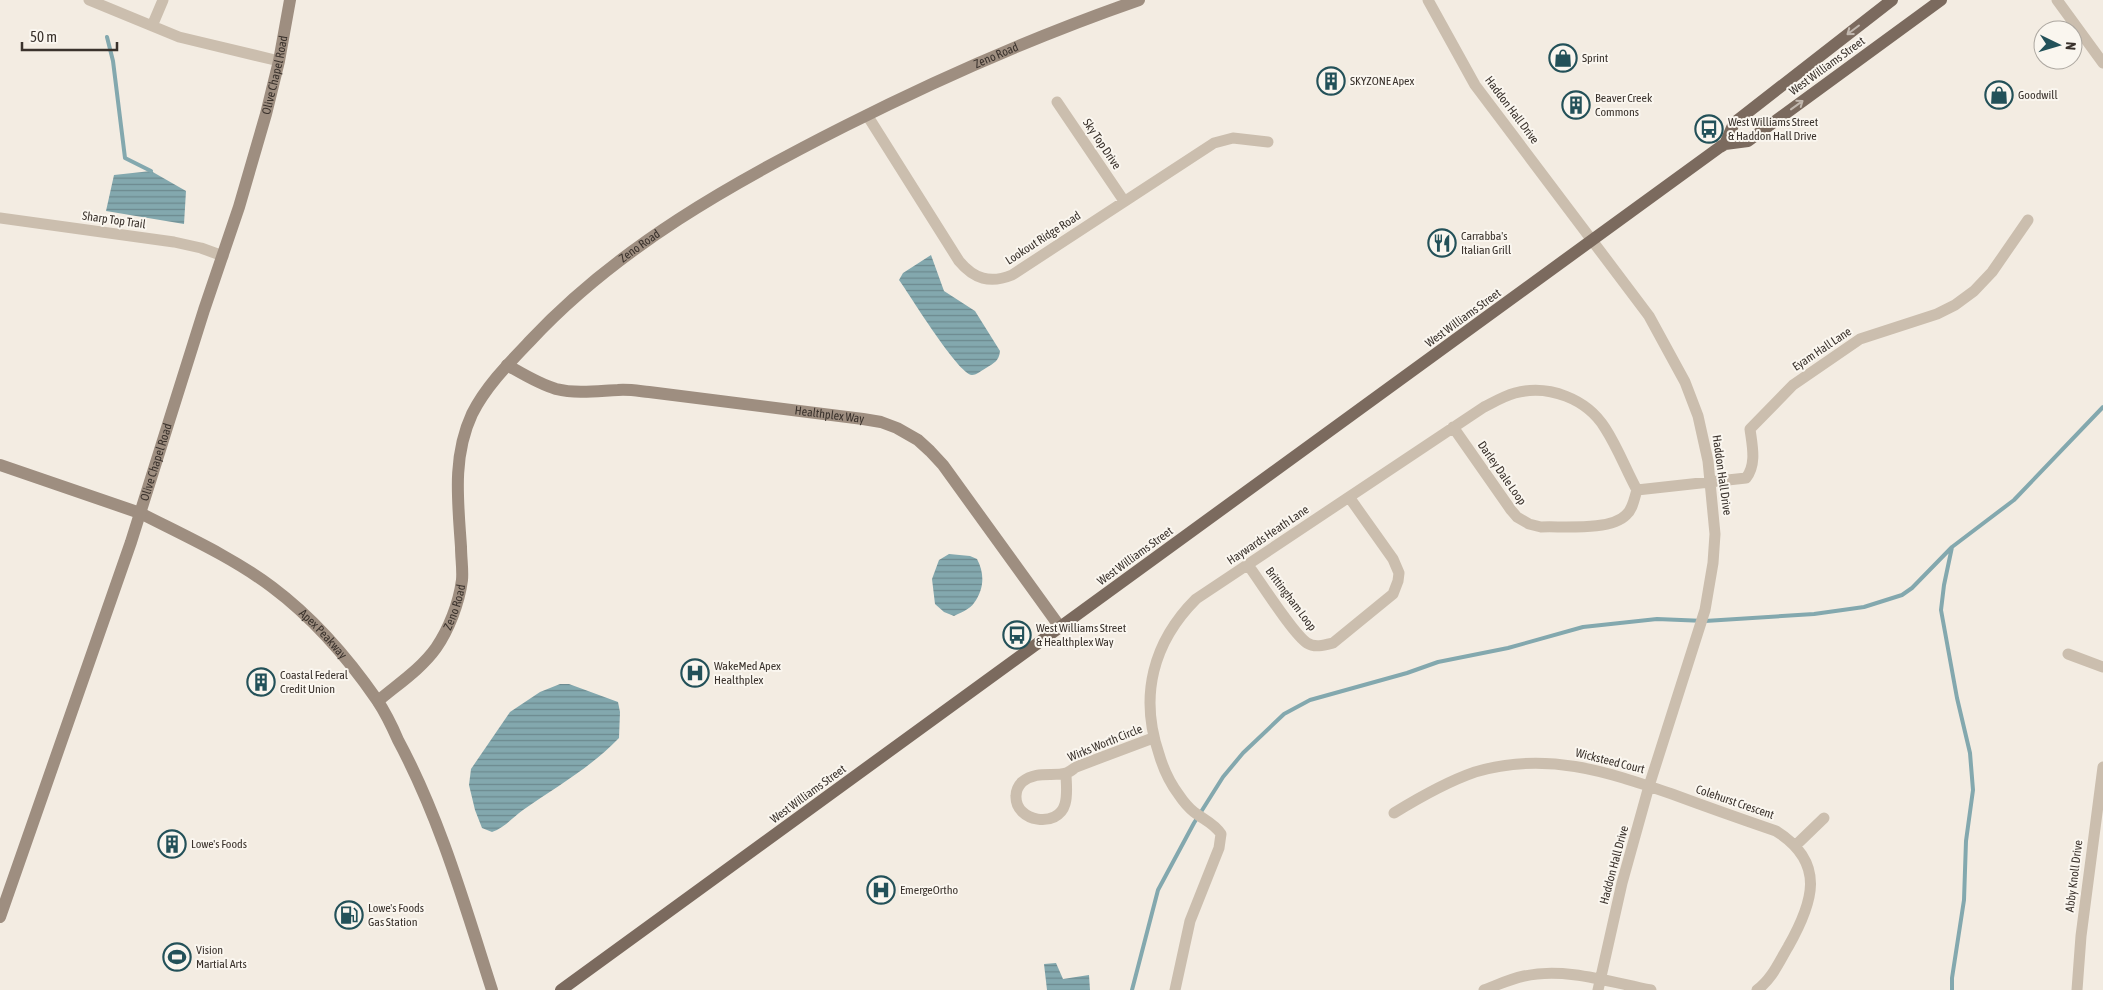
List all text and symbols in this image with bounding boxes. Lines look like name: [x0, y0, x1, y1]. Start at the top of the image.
scale bar: [22, 20, 118, 52]
north arrow: [2033, 20, 2083, 70]
one-way arrow: [1847, 24, 1860, 35]
text: 50 m: [30, 28, 57, 45]
street label: Olive Chapel Road: [259, 34, 290, 116]
street label: West Williams Street: [1786, 34, 1868, 98]
street label: Zeno Road: [972, 40, 1020, 71]
text: N: [2063, 41, 2079, 51]
shop icon: Sprint: [1548, 43, 1578, 73]
place label: Sprint: [1582, 51, 1609, 65]
building icon: SKYZONE Apex: [1316, 66, 1346, 96]
street label: Haddon Hall Drive: [1482, 73, 1542, 147]
place label: SKYZONE Apex: [1350, 74, 1414, 88]
shop icon: Goodwill: [1984, 80, 2014, 110]
place label: Goodwill: [2018, 88, 2058, 102]
building icon: Beaver Creek Commons: [1561, 90, 1591, 120]
place label: Beaver Creek Commons: [1595, 91, 1653, 119]
one-way arrow: [1790, 100, 1804, 110]
bus stop icon: West Williams Street & Haddon Hall Drive: [1694, 114, 1724, 144]
place label: West Williams Street & Haddon Hall Drive: [1728, 115, 1819, 143]
street label: Sky Top Drive: [1080, 116, 1124, 172]
street label: Lookout Ridge Road: [1003, 208, 1083, 268]
street label: Sharp Top Trail: [81, 209, 148, 232]
street label: Zeno Road: [616, 227, 663, 265]
restaurant icon: Carrabba's Italian Grill: [1427, 228, 1457, 258]
place label: Carrabba's Italian Grill: [1461, 229, 1512, 257]
street label: West Williams Street: [1422, 286, 1504, 350]
street label: Eyam Hall Lane: [1790, 324, 1854, 374]
street label: Healthplex Way: [794, 403, 865, 426]
street label: Olive Chapel Road: [137, 422, 175, 503]
street label: Haddon Hall Drive: [1709, 434, 1735, 516]
street label: Darley Dale Loop: [1475, 438, 1529, 508]
street label: Haywards Heath Lane: [1224, 502, 1312, 568]
street label: West Williams Street: [1094, 524, 1176, 588]
street label: Brittingham Loop: [1263, 564, 1320, 634]
street label: Zeno Road: [440, 583, 468, 632]
street label: Apex Peakway: [296, 606, 350, 662]
bus stop icon: West Williams Street & Healthplex Way: [1002, 620, 1032, 650]
place label: West Williams Street & Healthplex Way: [1036, 621, 1127, 649]
hospital icon: WakeMed Apex Healthplex: [680, 658, 710, 688]
place label: WakeMed Apex Healthplex: [714, 659, 781, 687]
building icon: Coastal Federal Credit Union: [246, 667, 276, 697]
place label: Coastal Federal Credit Union: [280, 668, 349, 696]
street label: Wirks Worth Circle: [1066, 722, 1144, 764]
street label: Wicksteed Court: [1574, 746, 1646, 776]
street label: West Williams Street: [767, 762, 849, 826]
street label: Colehurst Crescent: [1694, 782, 1776, 822]
street label: Haddon Hall Drive: [1597, 824, 1631, 906]
building icon: Lowe's Foods: [157, 829, 187, 859]
place label: Lowe's Foods: [191, 837, 247, 851]
street label: Abby Knoll Drive: [2063, 839, 2085, 913]
hospital icon: EmergeOrtho: [866, 875, 896, 905]
place label: EmergeOrtho: [900, 883, 958, 897]
fuel station icon: Lowe's Foods Gas Station: [334, 900, 364, 930]
place label: Lowe's Foods Gas Station: [368, 901, 424, 929]
sports icon: Vision Martial Arts: [162, 942, 192, 972]
place label: Vision Martial Arts: [196, 943, 247, 971]

